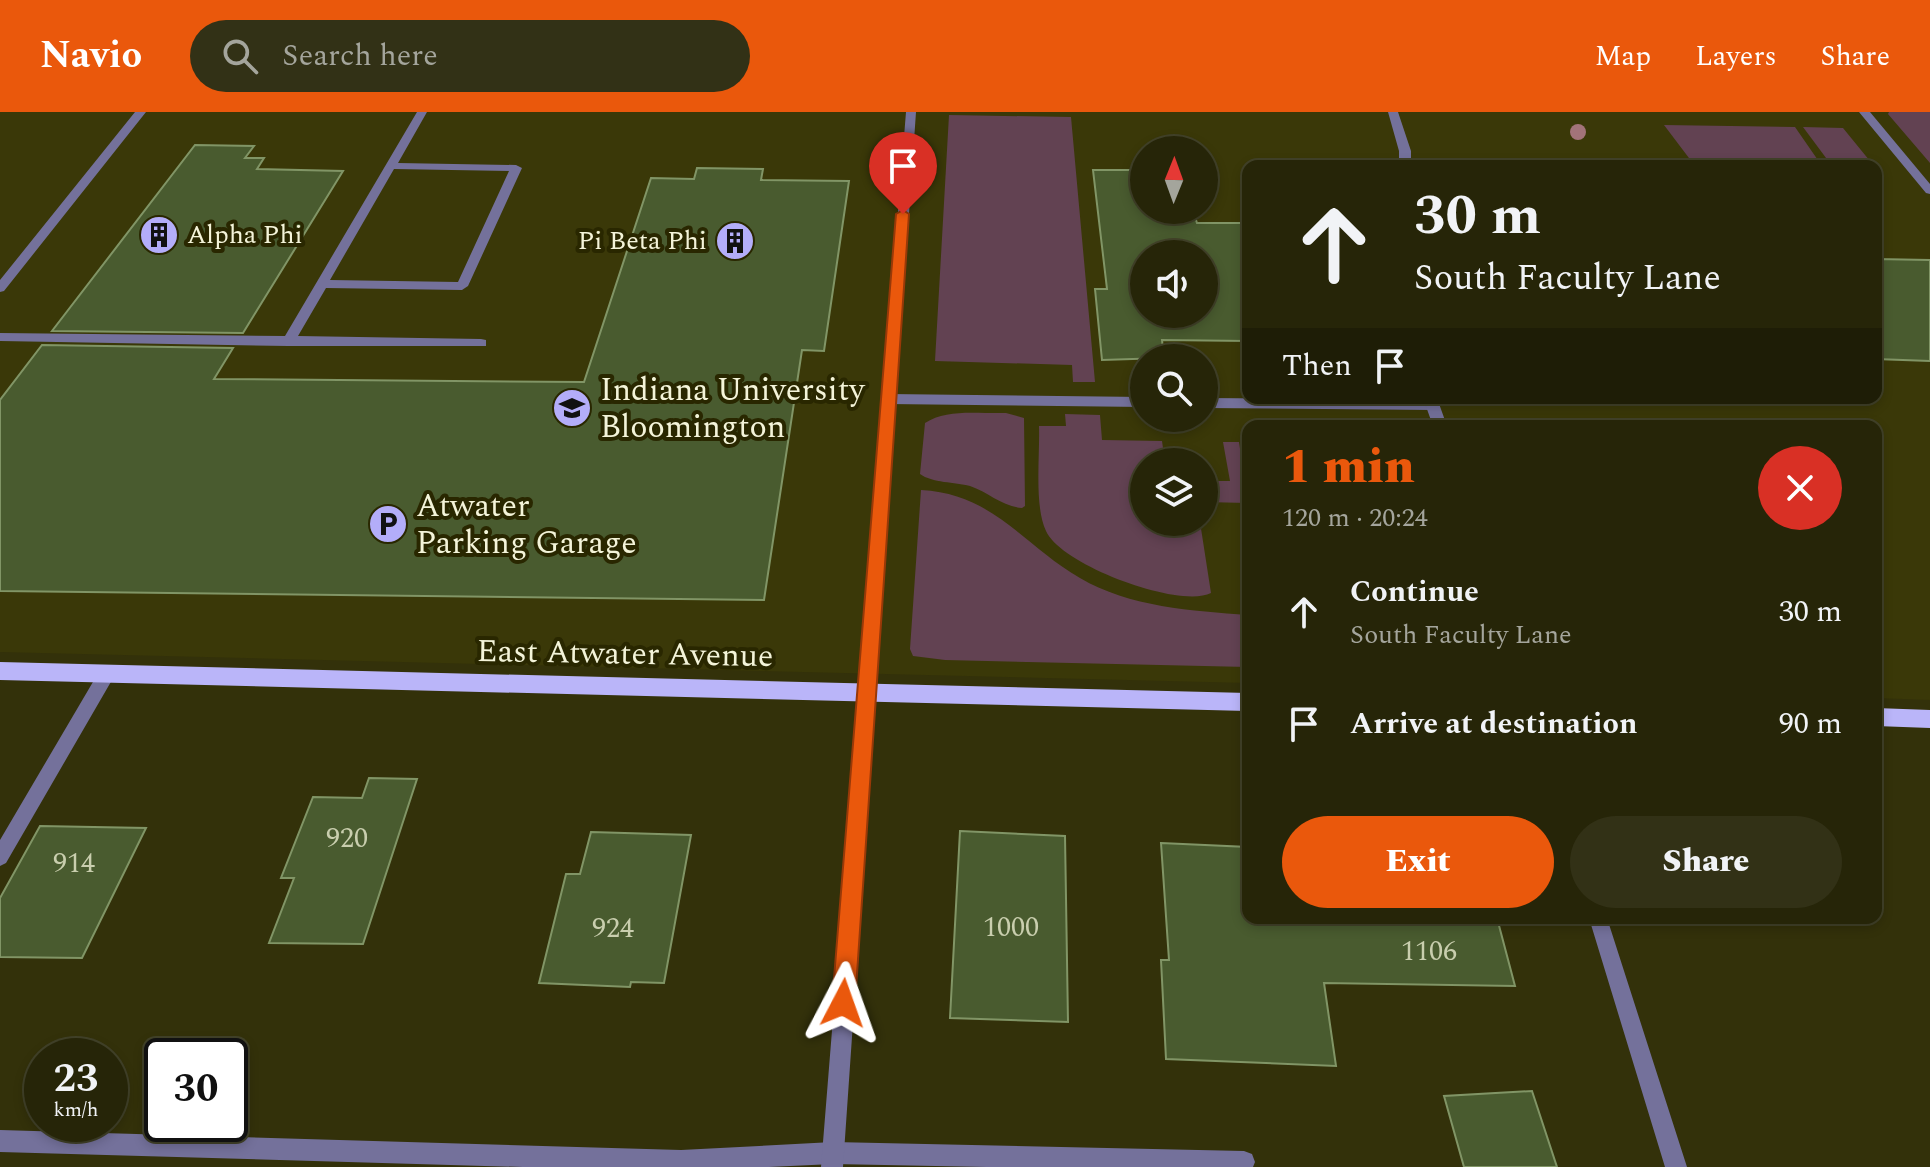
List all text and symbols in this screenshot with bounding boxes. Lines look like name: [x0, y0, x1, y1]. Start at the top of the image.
search box: [190, 20, 750, 92]
text: Navio: [40, 27, 142, 85]
text: Search here: [282, 33, 438, 79]
icon: search: [218, 34, 262, 78]
text: Map: [1595, 35, 1651, 78]
text: Layers: [1695, 35, 1777, 78]
text: Share: [1821, 35, 1890, 78]
pin: [869, 132, 937, 214]
north arrow: [1130, 136, 1218, 224]
map controls: [1130, 136, 1218, 536]
icon: arrive: [881, 144, 925, 188]
text: 30 m: [1414, 174, 1541, 259]
icon: ahead: [1282, 192, 1386, 296]
building icon: Alpha Phi: [138, 214, 180, 256]
place label: Alpha Phi: [187, 215, 303, 255]
building icon: Pi Beta Phi: [714, 220, 756, 262]
place label: Pi Beta Phi: [578, 221, 707, 261]
button: sound: [1130, 240, 1218, 328]
text: South Faculty Lane: [1414, 251, 1721, 306]
text: Then: [1282, 343, 1352, 389]
button: search: [1130, 344, 1218, 432]
icon: arrive: [1368, 344, 1412, 388]
place label: Indiana University Bloomington: [600, 366, 866, 452]
school or university icon: Indiana University Bloomington: [551, 387, 593, 429]
text: 1 min: [1282, 431, 1415, 504]
button: close: [1758, 446, 1842, 530]
button: layers: [1130, 448, 1218, 536]
place label: Atwater Parking Garage: [416, 482, 637, 568]
text: 120 m · 20:24: [1282, 498, 1428, 538]
parking icon: Atwater Parking Garage: [367, 503, 409, 545]
text: Continue: [1350, 569, 1479, 615]
text: 30 m: [1779, 589, 1842, 635]
icon: ahead: [1282, 590, 1326, 634]
text: South Faculty Lane: [1350, 615, 1572, 655]
street label: East Atwater Avenue: [476, 627, 774, 681]
text: Arrive at destination: [1350, 701, 1637, 747]
text: 90 m: [1779, 701, 1842, 747]
icon: arrive: [1282, 702, 1326, 746]
button: Exit: [1282, 816, 1554, 908]
button: Share: [1570, 816, 1842, 908]
house number: 920: [326, 817, 368, 860]
house number: 914: [53, 842, 95, 885]
house number: 1000: [983, 906, 1039, 949]
house number: 924: [592, 907, 634, 950]
house number: 1106: [1401, 930, 1457, 973]
position arrow: [801, 961, 885, 1045]
speed limit sign: 30: [144, 1038, 248, 1142]
text: 23: [54, 1049, 98, 1110]
text: km/h: [54, 1095, 99, 1125]

